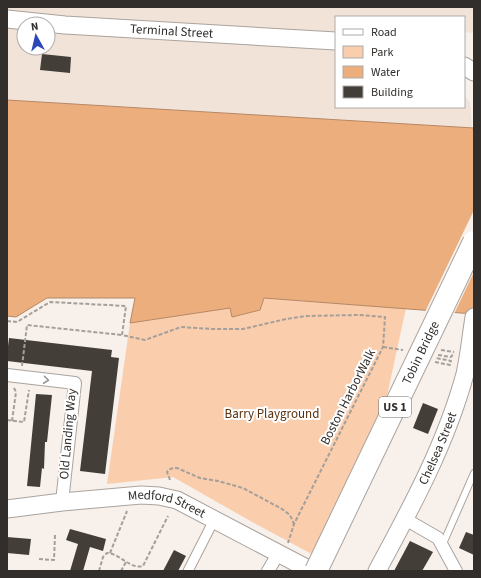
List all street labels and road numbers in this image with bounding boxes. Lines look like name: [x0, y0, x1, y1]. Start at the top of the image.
street label: Terminal Street: [129, 20, 214, 43]
street label: Tobin Bridge: [398, 318, 444, 388]
street label: Boston HarborWalk: [316, 345, 380, 448]
street label: Old Landing Way: [55, 388, 81, 480]
road number: US 1: [379, 397, 411, 417]
street label: Chelsea Street: [414, 409, 462, 488]
street label: Medford Street: [127, 486, 209, 523]

